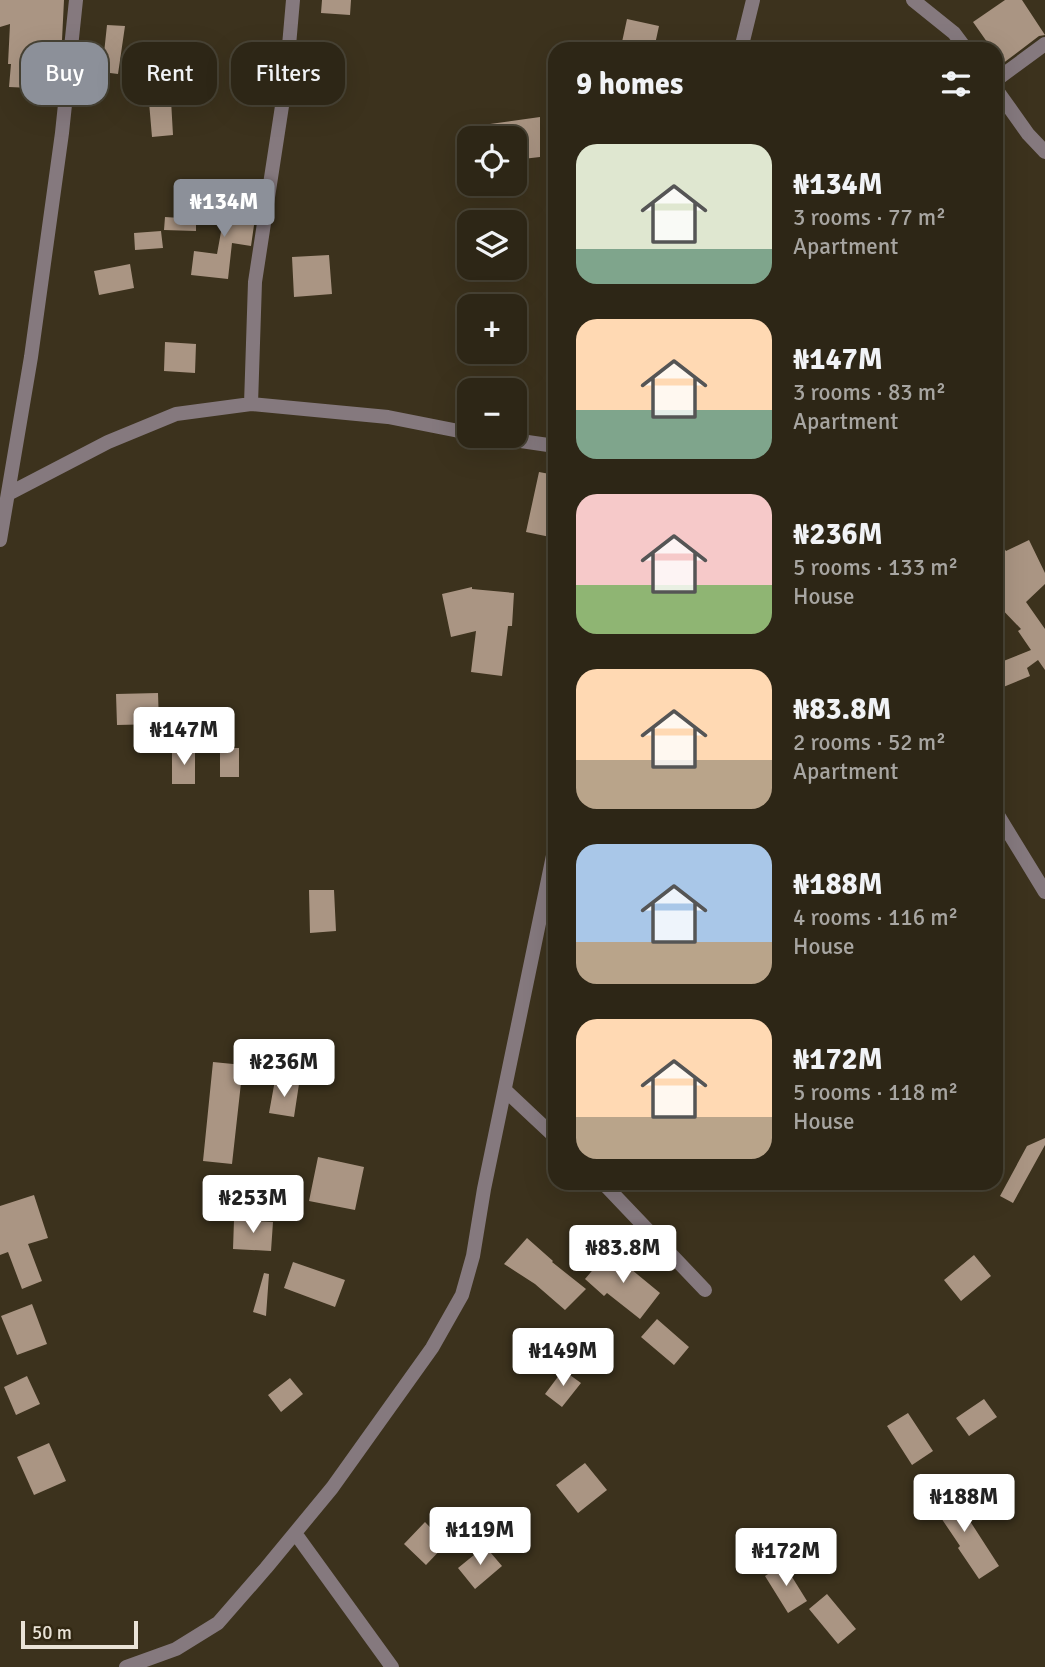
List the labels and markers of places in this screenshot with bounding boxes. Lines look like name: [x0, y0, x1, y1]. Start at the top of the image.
pin: ₦134M: [175, 180, 273, 239]
pin: ₦147M: [135, 708, 233, 767]
pin: ₦236M: [235, 1040, 333, 1099]
pin: ₦253M: [204, 1176, 302, 1235]
pin: ₦83.8M: [566, 1226, 680, 1285]
pin: ₦149M: [514, 1328, 612, 1388]
pin: ₦188M: [915, 1474, 1013, 1534]
pin: ₦119M: [431, 1508, 529, 1567]
pin: ₦172M: [737, 1528, 835, 1588]

